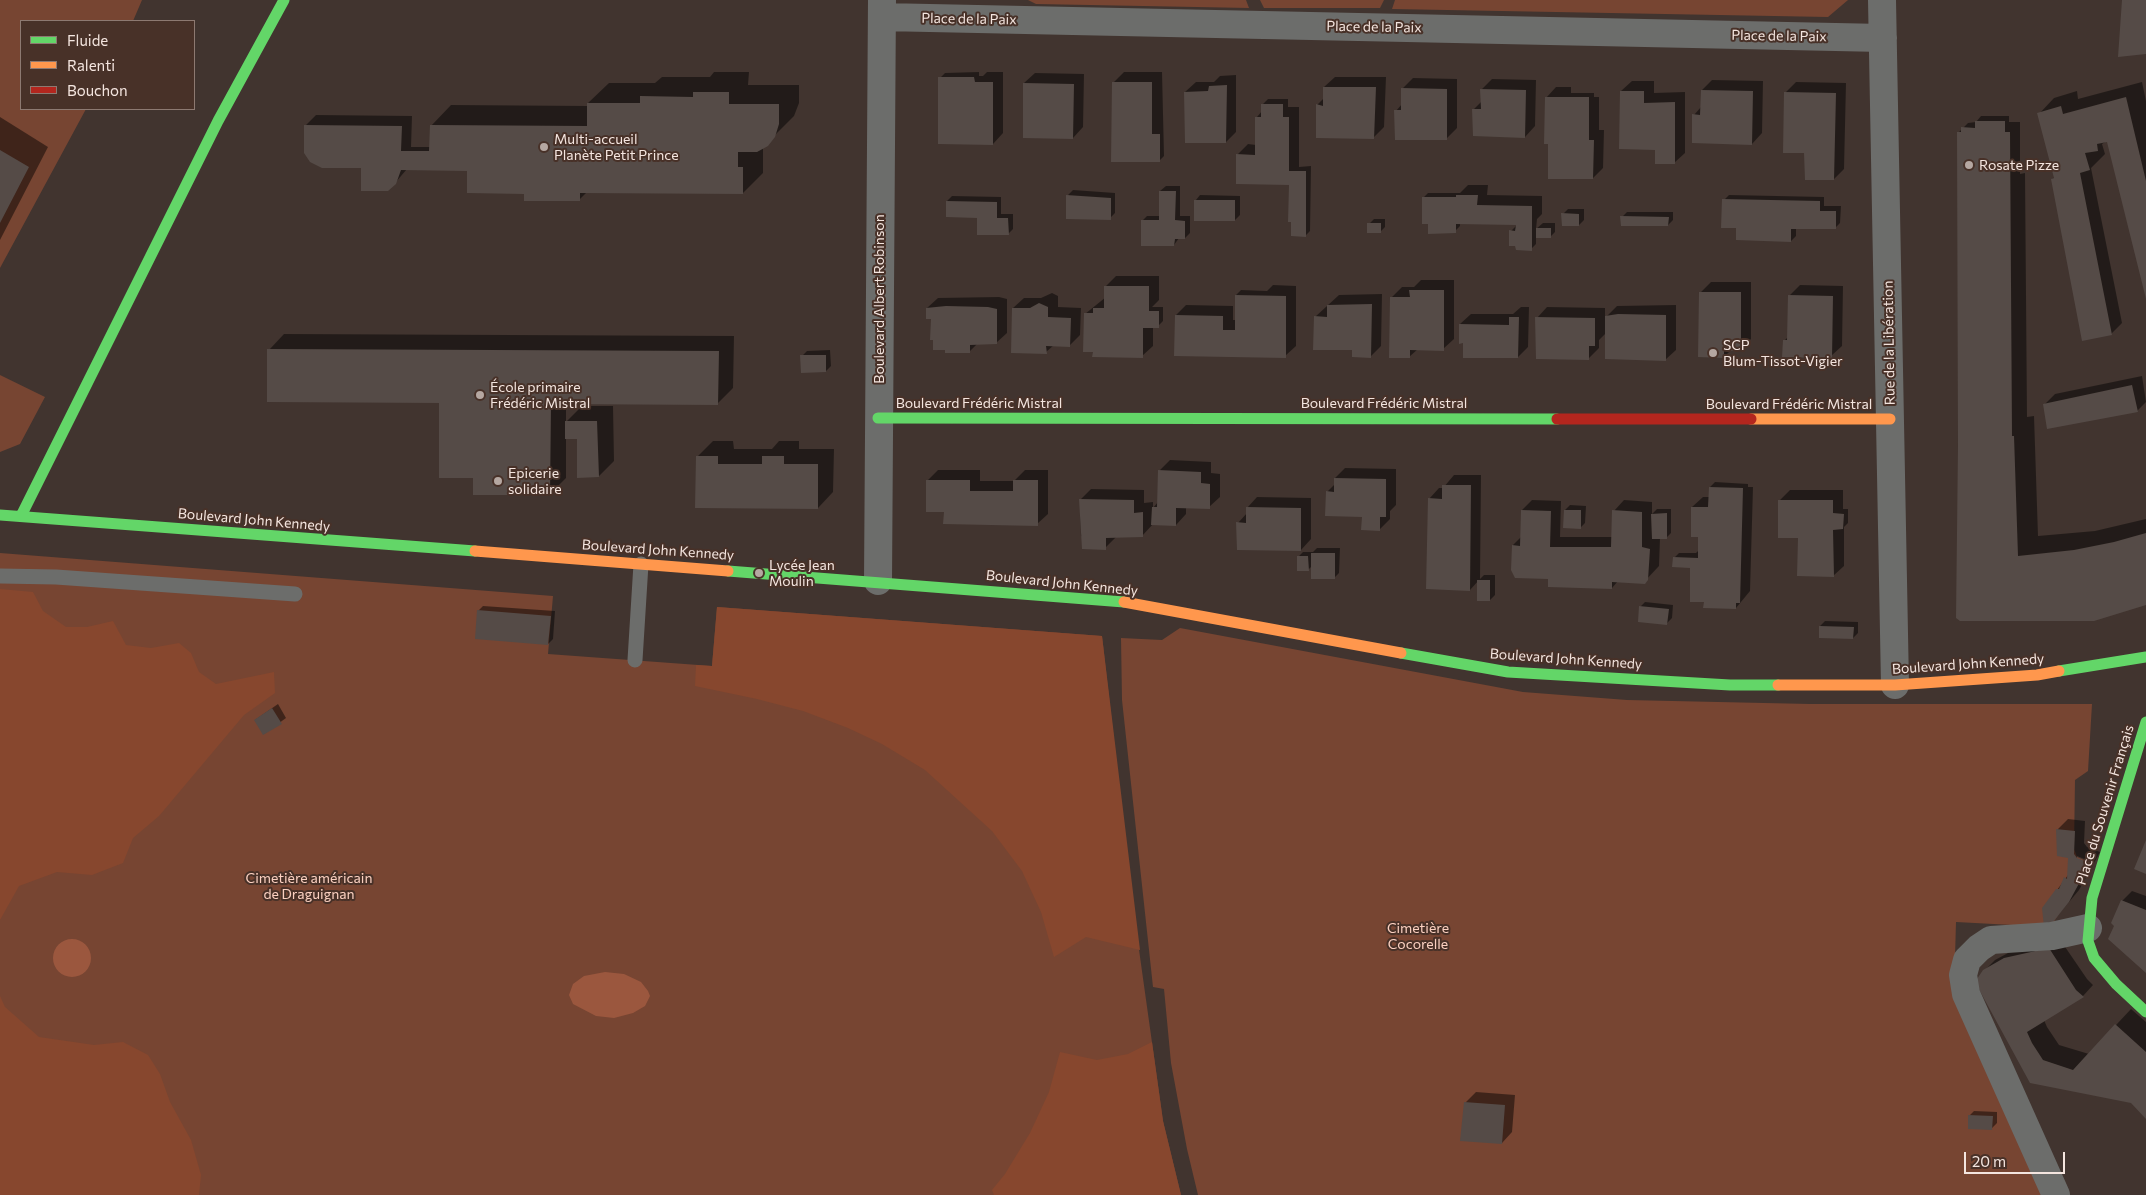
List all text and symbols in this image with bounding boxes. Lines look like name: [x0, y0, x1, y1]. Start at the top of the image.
street label: Place de la Paix: [921, 10, 1017, 28]
street label: Place de la Paix: [1326, 18, 1422, 36]
legend: [20, 20, 195, 110]
street label: Place de la Paix: [1731, 27, 1827, 45]
text: Fluide: [67, 31, 108, 49]
text: Ralenti: [67, 56, 115, 74]
text: Bouchon: [67, 81, 128, 99]
place label: Multi-accueil Planète Petit Prince: [554, 131, 679, 164]
marker: Multi-accueil Planète Petit Prince: [538, 141, 550, 153]
place label: Rosate Pizze: [1979, 157, 2059, 173]
marker: Rosate Pizze: [1963, 159, 1975, 171]
street label: Boulevard Albert Robinson: [871, 214, 887, 384]
street label: Rue de la Libération: [1880, 281, 1898, 405]
place label: SCP Blum-Tissot-Vigier: [1723, 337, 1843, 370]
marker: SCP Blum-Tissot-Vigier: [1707, 347, 1719, 359]
place label: École primaire Frédéric Mistral: [490, 379, 590, 412]
marker: École primaire Frédéric Mistral: [474, 389, 486, 401]
street label: Boulevard Frédéric Mistral: [896, 395, 1062, 411]
street label: Boulevard Frédéric Mistral: [1301, 395, 1467, 411]
street label: Boulevard Frédéric Mistral: [1706, 396, 1872, 412]
place label: Epicerie solidaire: [508, 465, 562, 498]
marker: Epicerie solidaire: [492, 475, 504, 487]
street label: Boulevard John Kennedy: [177, 505, 331, 535]
street label: Boulevard John Kennedy: [581, 536, 735, 564]
place label: Lycée Jean Moulin: [769, 557, 835, 590]
marker: Lycée Jean Moulin: [753, 567, 765, 579]
street label: Boulevard John Kennedy: [985, 567, 1139, 599]
street label: Boulevard John Kennedy: [1489, 645, 1643, 673]
street label: Boulevard John Kennedy: [1891, 650, 2045, 678]
street label: Place du Souvenir Français: [2073, 723, 2137, 887]
park label: Cimetière américain de Draguignan: [246, 870, 372, 902]
park label: Cimetière Cocorelle: [1387, 920, 1449, 952]
scale bar: [1966, 1142, 2067, 1174]
text: 20 m: [1972, 1152, 2006, 1170]

